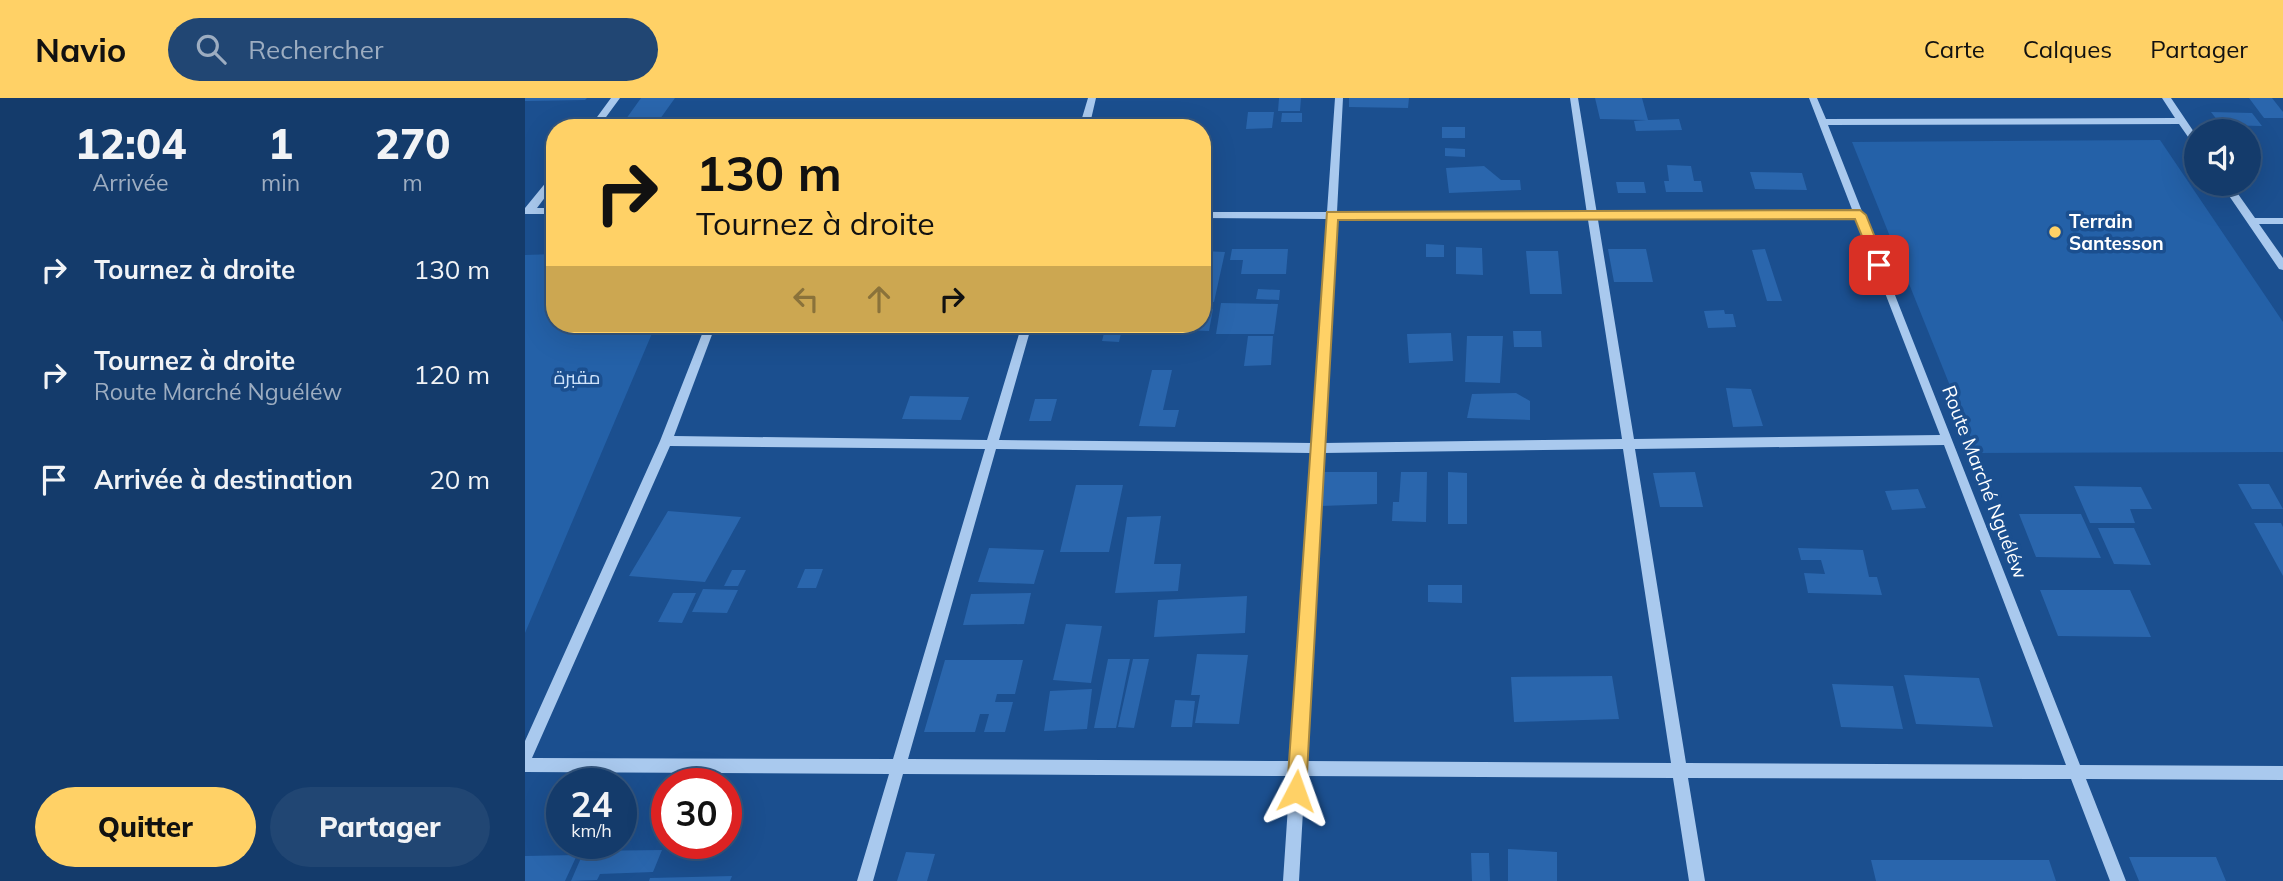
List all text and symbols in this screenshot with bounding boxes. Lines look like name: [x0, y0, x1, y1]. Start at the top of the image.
search box: [168, 18, 658, 81]
text: Navio: [35, 29, 126, 70]
icon: search: [192, 30, 230, 68]
text: Rechercher: [248, 33, 383, 66]
text: Carte: [1924, 34, 1985, 64]
text: Calques: [2023, 34, 2112, 64]
text: Partager: [2150, 34, 2248, 64]
text: 12:04: [75, 117, 186, 170]
text: 1: [268, 117, 293, 170]
text: 270: [375, 117, 450, 170]
map controls: [2184, 119, 2261, 196]
button: sound: [2184, 119, 2261, 196]
text: 130 m: [696, 142, 842, 203]
icon: right: [581, 147, 672, 238]
text: Arrivée: [92, 168, 169, 197]
text: min: [261, 168, 300, 197]
text: m: [402, 168, 423, 197]
text: Tournez à droite: [696, 203, 935, 243]
place label: Terrain Santesson: [2069, 209, 2164, 255]
marker: Terrain Santesson: [2047, 224, 2063, 240]
pin: [1849, 235, 1909, 295]
icon: arrive: [1860, 246, 1898, 284]
icon: right: [35, 251, 73, 289]
text: Tournez à droite: [94, 253, 295, 286]
text: 130 m: [414, 253, 490, 286]
icon: left: [787, 280, 825, 318]
icon: ahead: [860, 280, 898, 318]
icon: right: [933, 280, 971, 318]
text: Tournez à droite: [94, 344, 295, 377]
icon: right: [35, 356, 73, 394]
text: 120 m: [414, 358, 490, 391]
park label: مقبرة: [554, 365, 600, 389]
text: Route Marché Nguéléw: [94, 377, 342, 406]
street label: Route Marché Nguéléw: [1937, 382, 2033, 582]
icon: arrive: [35, 461, 73, 499]
text: Arrivée à destination: [94, 463, 353, 496]
text: 20 m: [429, 463, 490, 496]
position arrow: [1259, 754, 1333, 828]
speed limit sign: 30: [651, 768, 742, 859]
text: 24: [570, 782, 613, 826]
button: Quitter: [35, 787, 256, 867]
button: Partager: [270, 787, 490, 867]
text: km/h: [571, 819, 612, 842]

